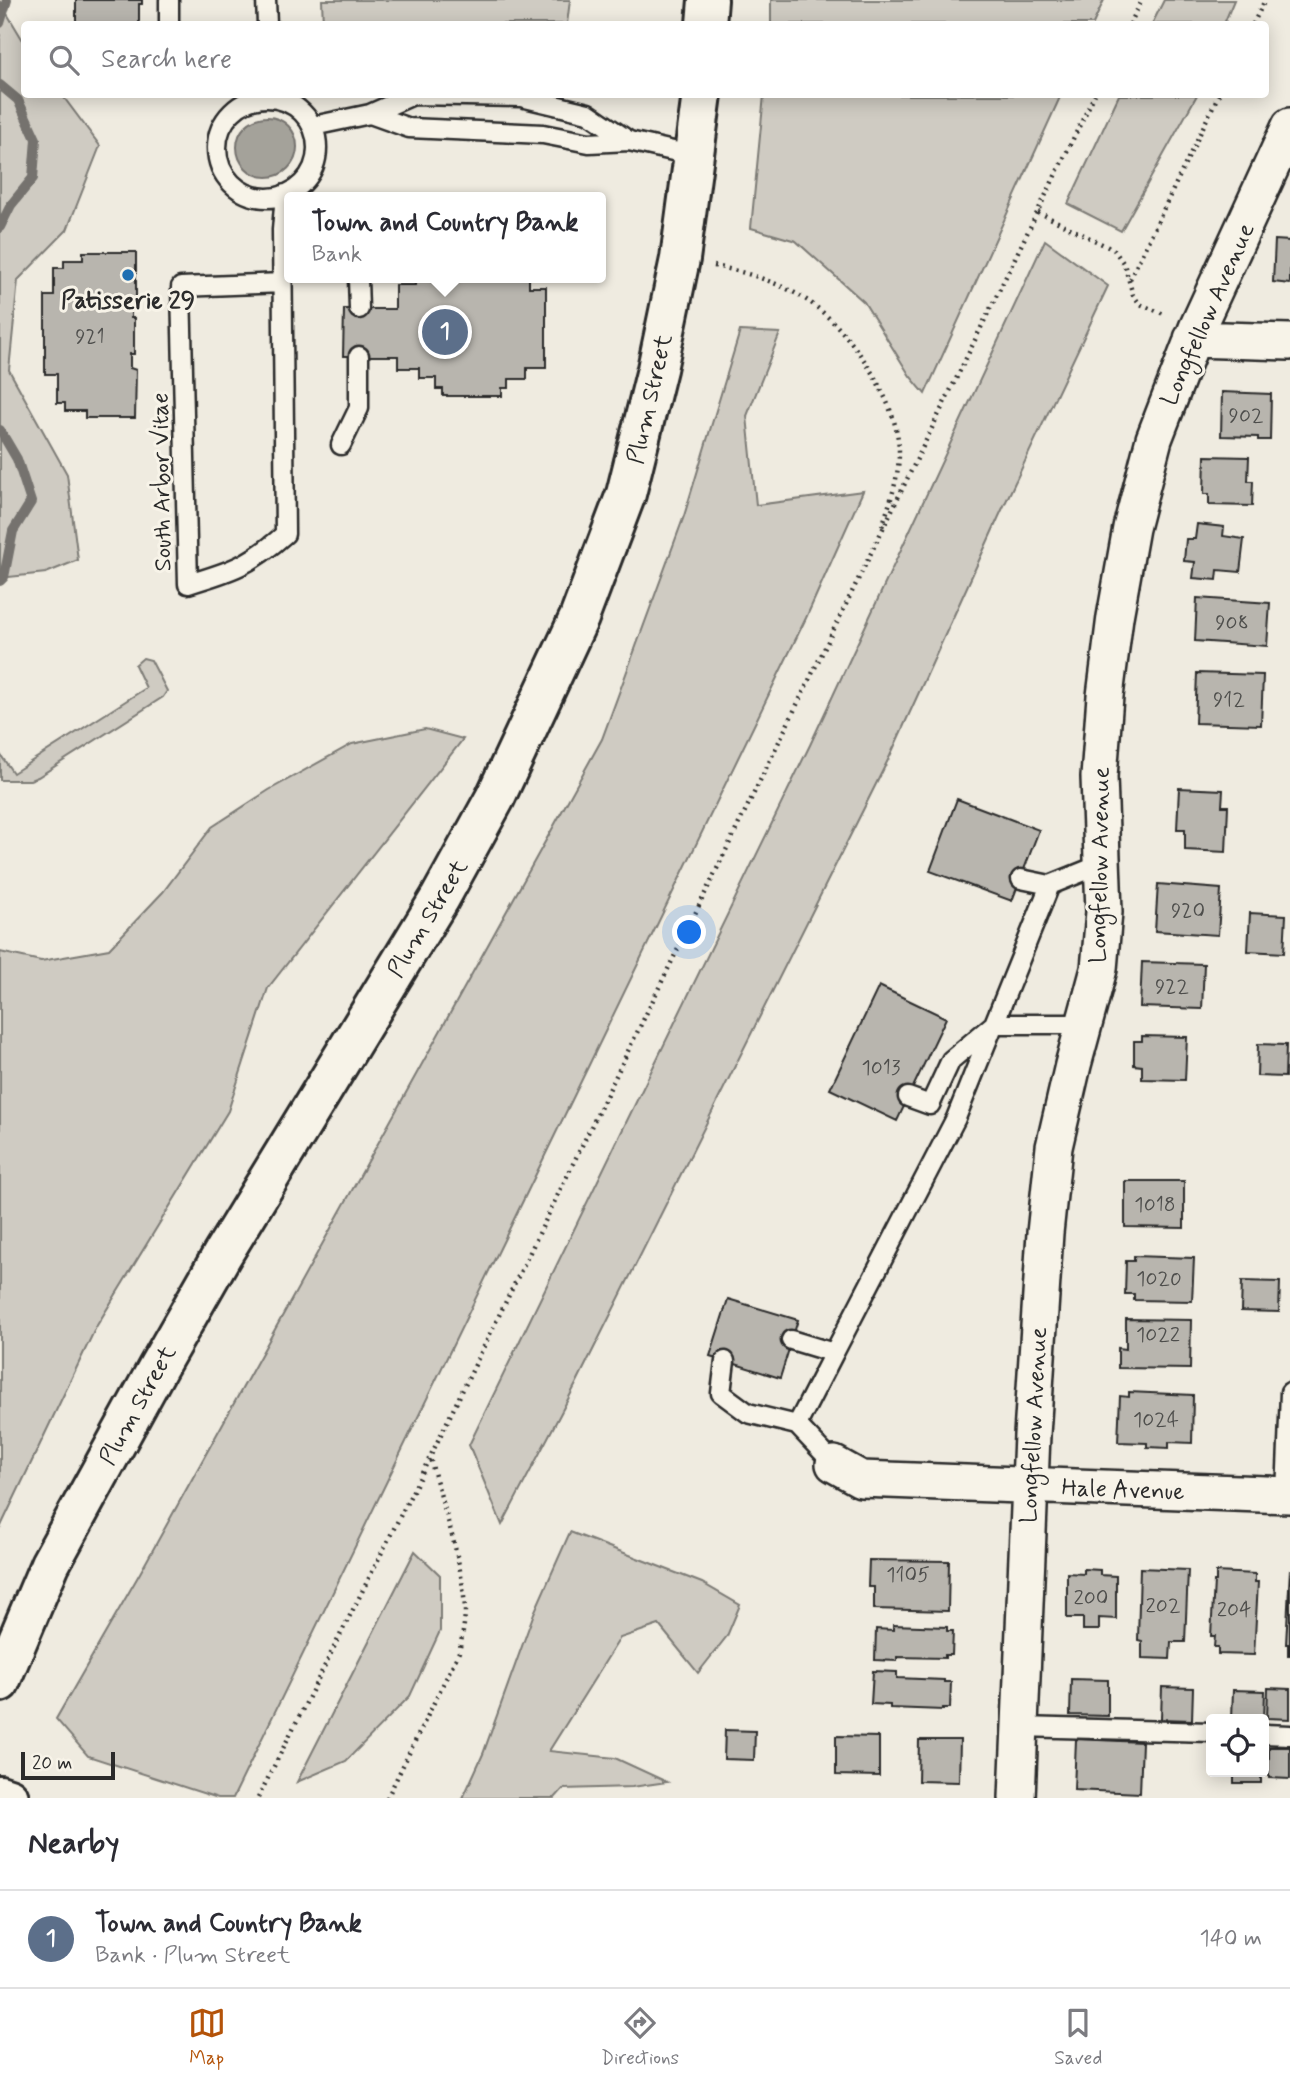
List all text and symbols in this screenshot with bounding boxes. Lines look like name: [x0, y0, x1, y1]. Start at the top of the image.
search box: [21, 21, 1269, 98]
icon: search: [45, 41, 83, 79]
text: Search here: [101, 43, 232, 77]
popup: [284, 192, 606, 283]
text: Town and Country Bank: [312, 206, 579, 240]
street label: Longfellow Avenue: [1154, 218, 1264, 411]
text: Bank: [312, 240, 362, 270]
marker: Patisserie 29: [120, 267, 136, 283]
place label: Patisserie 29: [61, 286, 195, 317]
pin: 1: [422, 306, 468, 358]
house number: 921: [75, 323, 105, 351]
street label: Plum Street: [620, 331, 680, 467]
street label: South Arbor Vitae: [145, 392, 180, 572]
house number: 902: [1229, 402, 1263, 430]
house number: 908: [1215, 609, 1249, 637]
house number: 912: [1213, 686, 1245, 714]
street label: Longfellow Avenue: [1083, 766, 1120, 964]
street label: Plum Street: [381, 854, 476, 984]
house number: 920: [1171, 897, 1205, 925]
your location: [672, 915, 706, 949]
house number: 922: [1155, 973, 1189, 1001]
house number: 1013: [861, 1054, 901, 1082]
house number: 1018: [1134, 1191, 1176, 1219]
house number: 1020: [1136, 1265, 1182, 1293]
house number: 1022: [1136, 1321, 1180, 1349]
street label: Longfellow Avenue: [1014, 1326, 1057, 1524]
street label: Plum Street: [93, 1340, 184, 1471]
house number: 1024: [1133, 1406, 1179, 1434]
street label: Hale Avenue: [1061, 1473, 1185, 1508]
house number: 1105: [886, 1561, 930, 1589]
house number: 200: [1074, 1584, 1108, 1612]
house number: 202: [1146, 1592, 1180, 1620]
house number: 204: [1217, 1596, 1251, 1624]
map controls: [1206, 1714, 1269, 1777]
button: locate: [1206, 1714, 1269, 1777]
scale bar: [21, 1749, 116, 1781]
text: 20 m: [32, 1751, 72, 1776]
text: Nearby: [28, 1824, 119, 1863]
text: Town and Country Bank: [95, 1907, 362, 1941]
text: 1: [46, 1924, 56, 1954]
text: 140 m: [1199, 1924, 1262, 1954]
text: Bank · Plum Street: [95, 1941, 290, 1971]
tab: Map: [188, 2004, 226, 2071]
tab: Directions: [601, 2004, 679, 2071]
tab: Saved: [1054, 2004, 1102, 2071]

